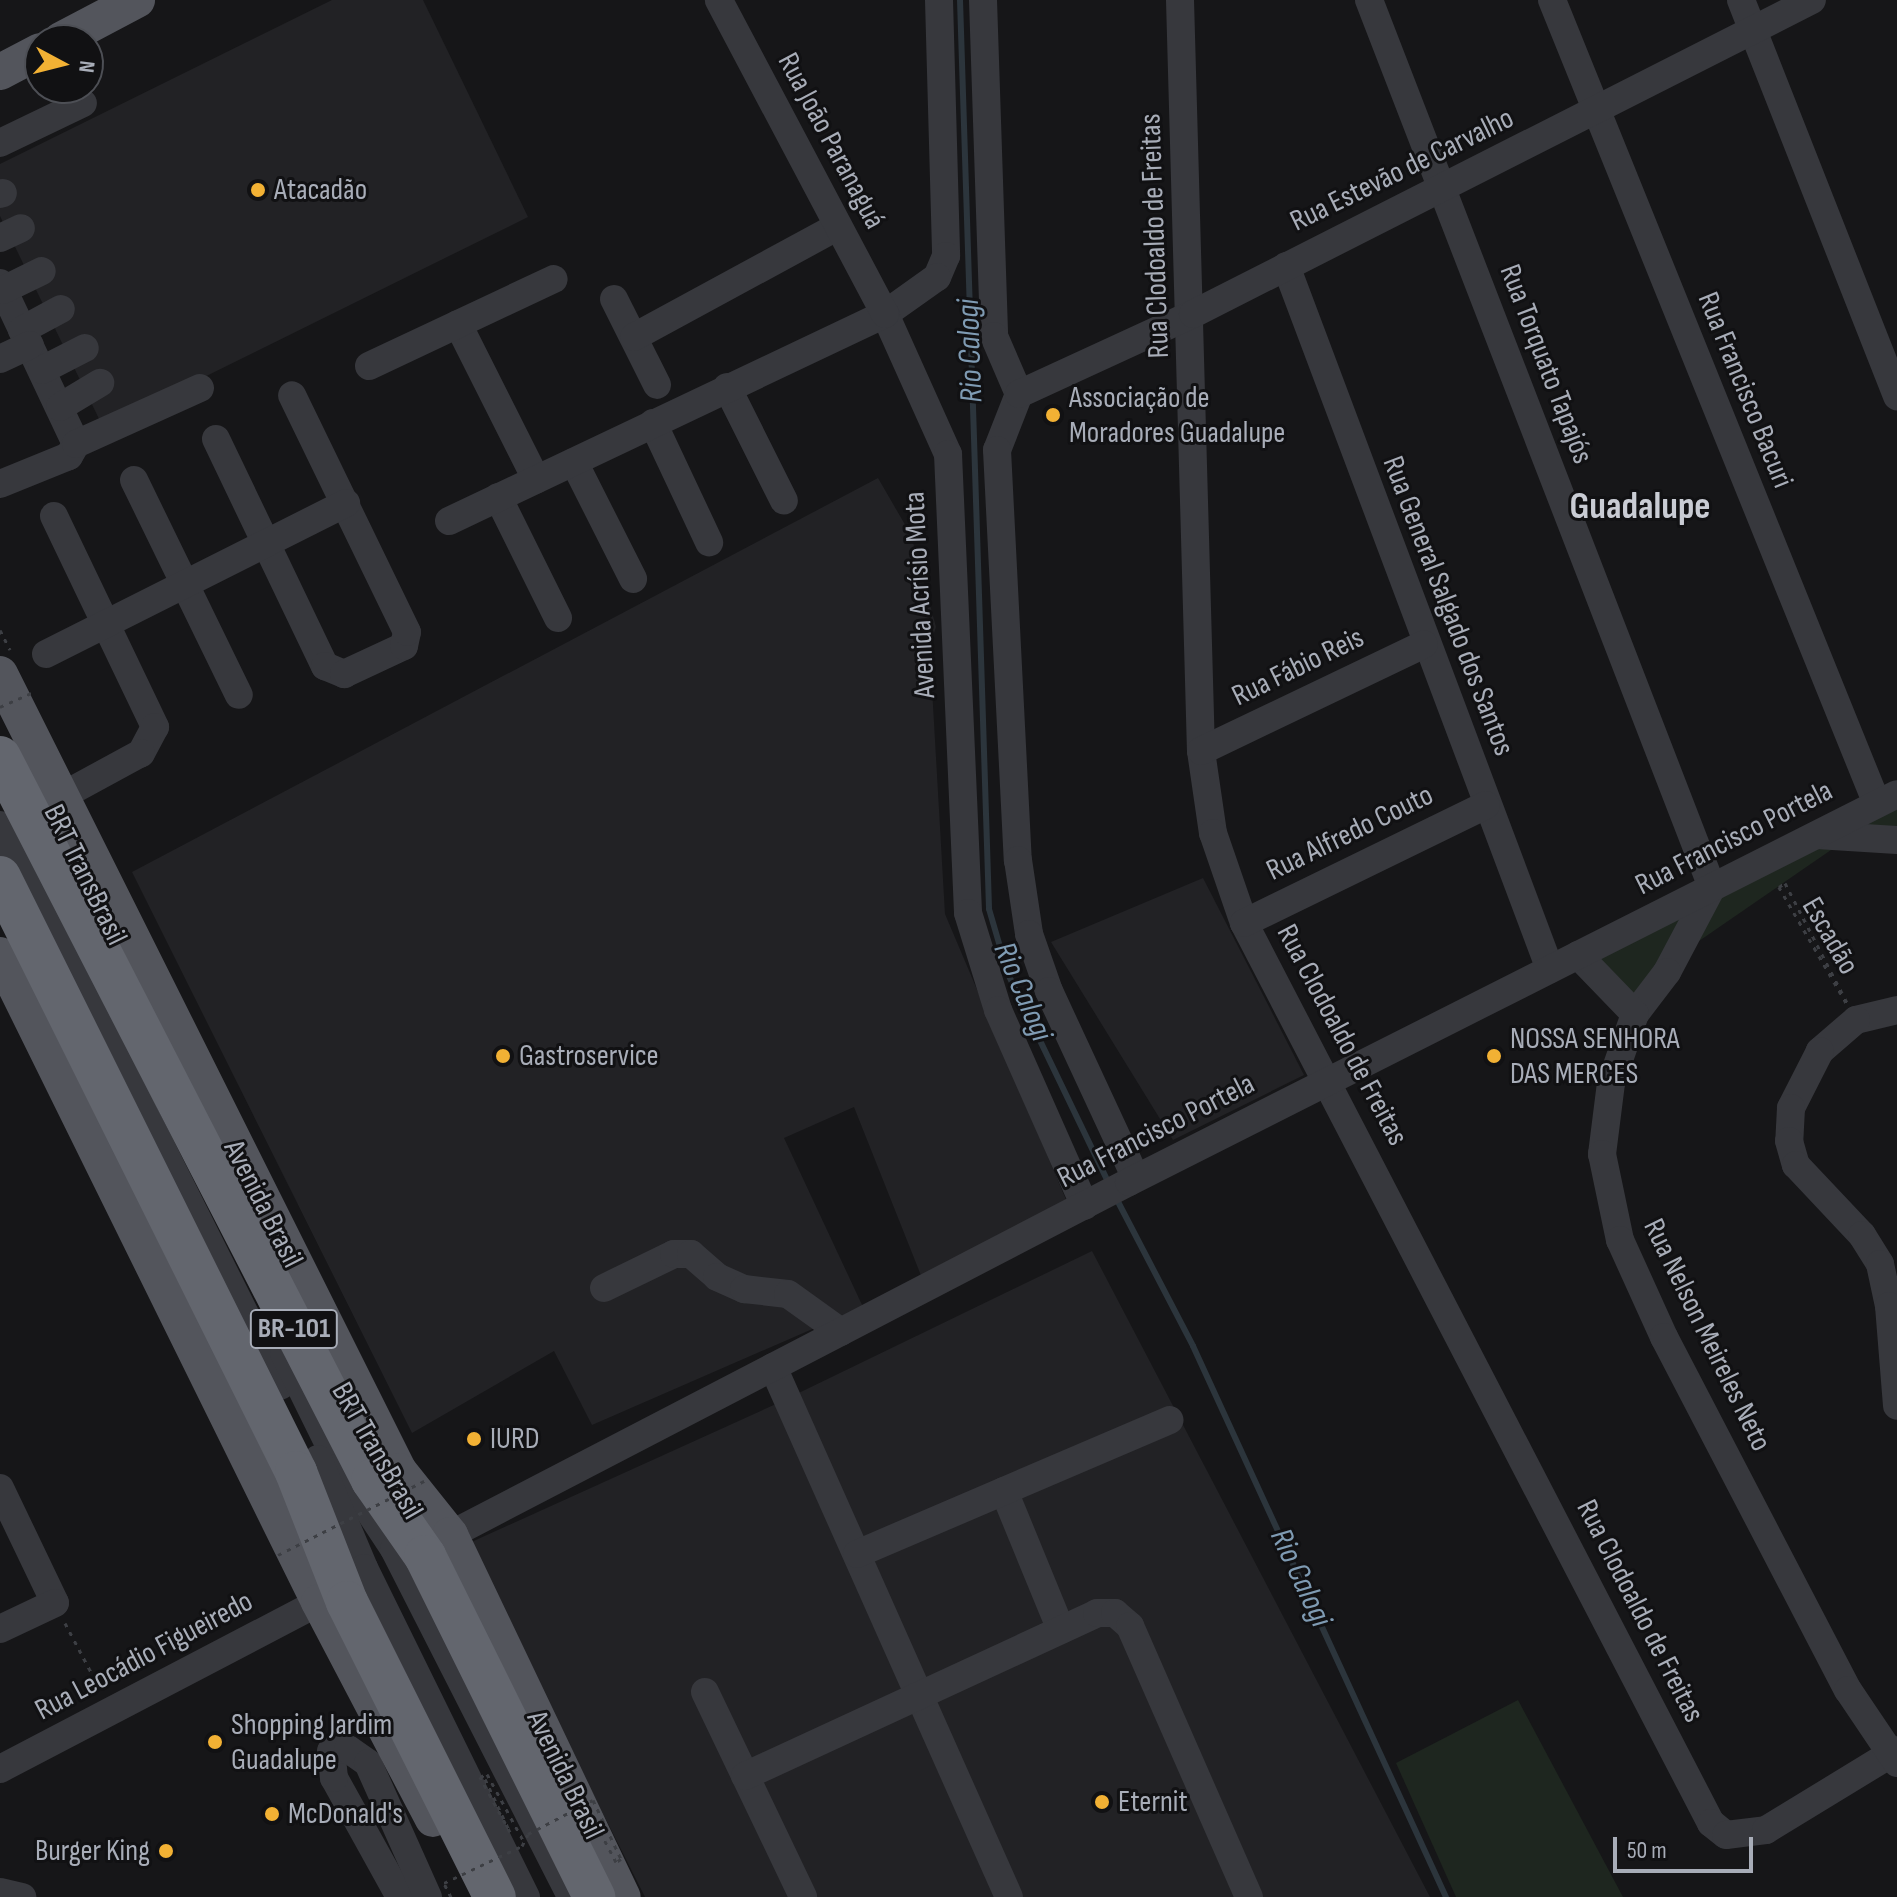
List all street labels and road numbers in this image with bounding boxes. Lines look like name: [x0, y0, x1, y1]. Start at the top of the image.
street label: Rua João Paranaguá: [770, 47, 892, 235]
street label: Rua Estevão de Carvalho: [1285, 100, 1519, 240]
street label: Rua Clodoaldo de Freitas: [1133, 113, 1177, 359]
street label: Rua Torquato Tapajós: [1491, 259, 1601, 469]
street label: Rua Francisco Bacuri: [1689, 287, 1801, 493]
street label: Rua General Salgado dos Santos: [1374, 451, 1522, 761]
street label: Avenida Acrísio Mota: [897, 491, 943, 699]
street label: Rua Fábio Reis: [1226, 620, 1370, 714]
street label: Rua Francisco Portela: [1630, 773, 1838, 903]
street label: Rua Alfredo Couto: [1261, 777, 1439, 889]
street label: BRT TransBrasil: [36, 799, 134, 951]
street label: Escadão: [1794, 891, 1866, 981]
street label: Rua Clodoaldo de Freitas: [1269, 918, 1415, 1152]
street label: Rua Francisco Portela: [1052, 1066, 1260, 1196]
street label: Avenida Brasil: [216, 1134, 310, 1274]
street label: Rua Nelson Meireles Neto: [1635, 1213, 1779, 1457]
road number: BR-101: [248, 1305, 340, 1353]
street label: BRT TransBrasil: [323, 1376, 431, 1526]
street label: Rua Clodoaldo de Freitas: [1568, 1494, 1712, 1728]
street label: Rua Leocádio Figueiredo: [29, 1583, 259, 1729]
street label: Avenida Brasil: [519, 1705, 611, 1845]

